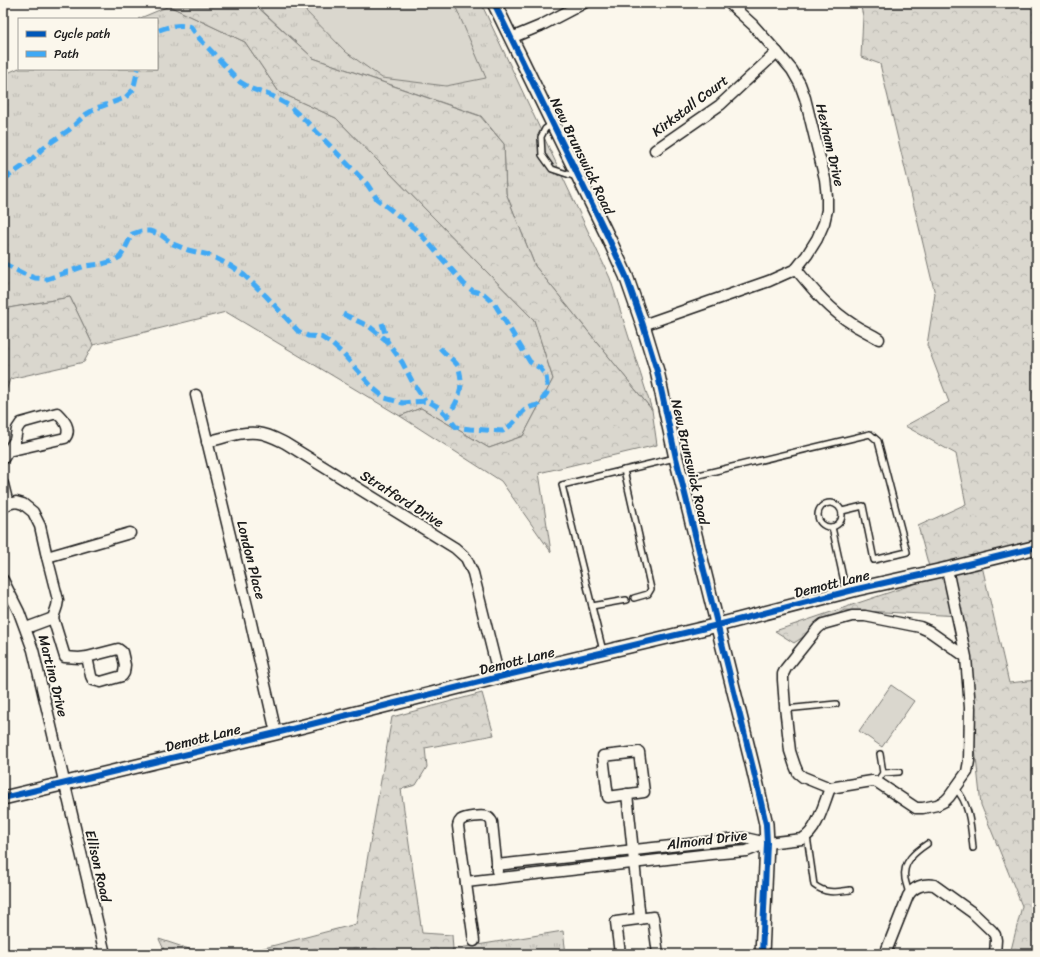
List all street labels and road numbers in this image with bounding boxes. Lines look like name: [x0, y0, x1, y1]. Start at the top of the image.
street label: Kirkstall Court: [646, 69, 734, 143]
street label: New Brunswick Road: [543, 93, 622, 220]
street label: Hexham Drive: [808, 101, 852, 189]
street label: New Brunswick Road: [663, 397, 717, 529]
street label: Stratford Drive: [355, 463, 449, 535]
street label: London Place: [229, 518, 273, 602]
street label: Demott Lane: [792, 563, 872, 605]
street label: Martino Drive: [31, 632, 75, 720]
street label: Demott Lane: [477, 640, 557, 682]
street label: Demott Lane: [163, 717, 243, 759]
street label: Almond Drive: [664, 823, 749, 857]
street label: Ellison Road: [78, 827, 119, 906]

